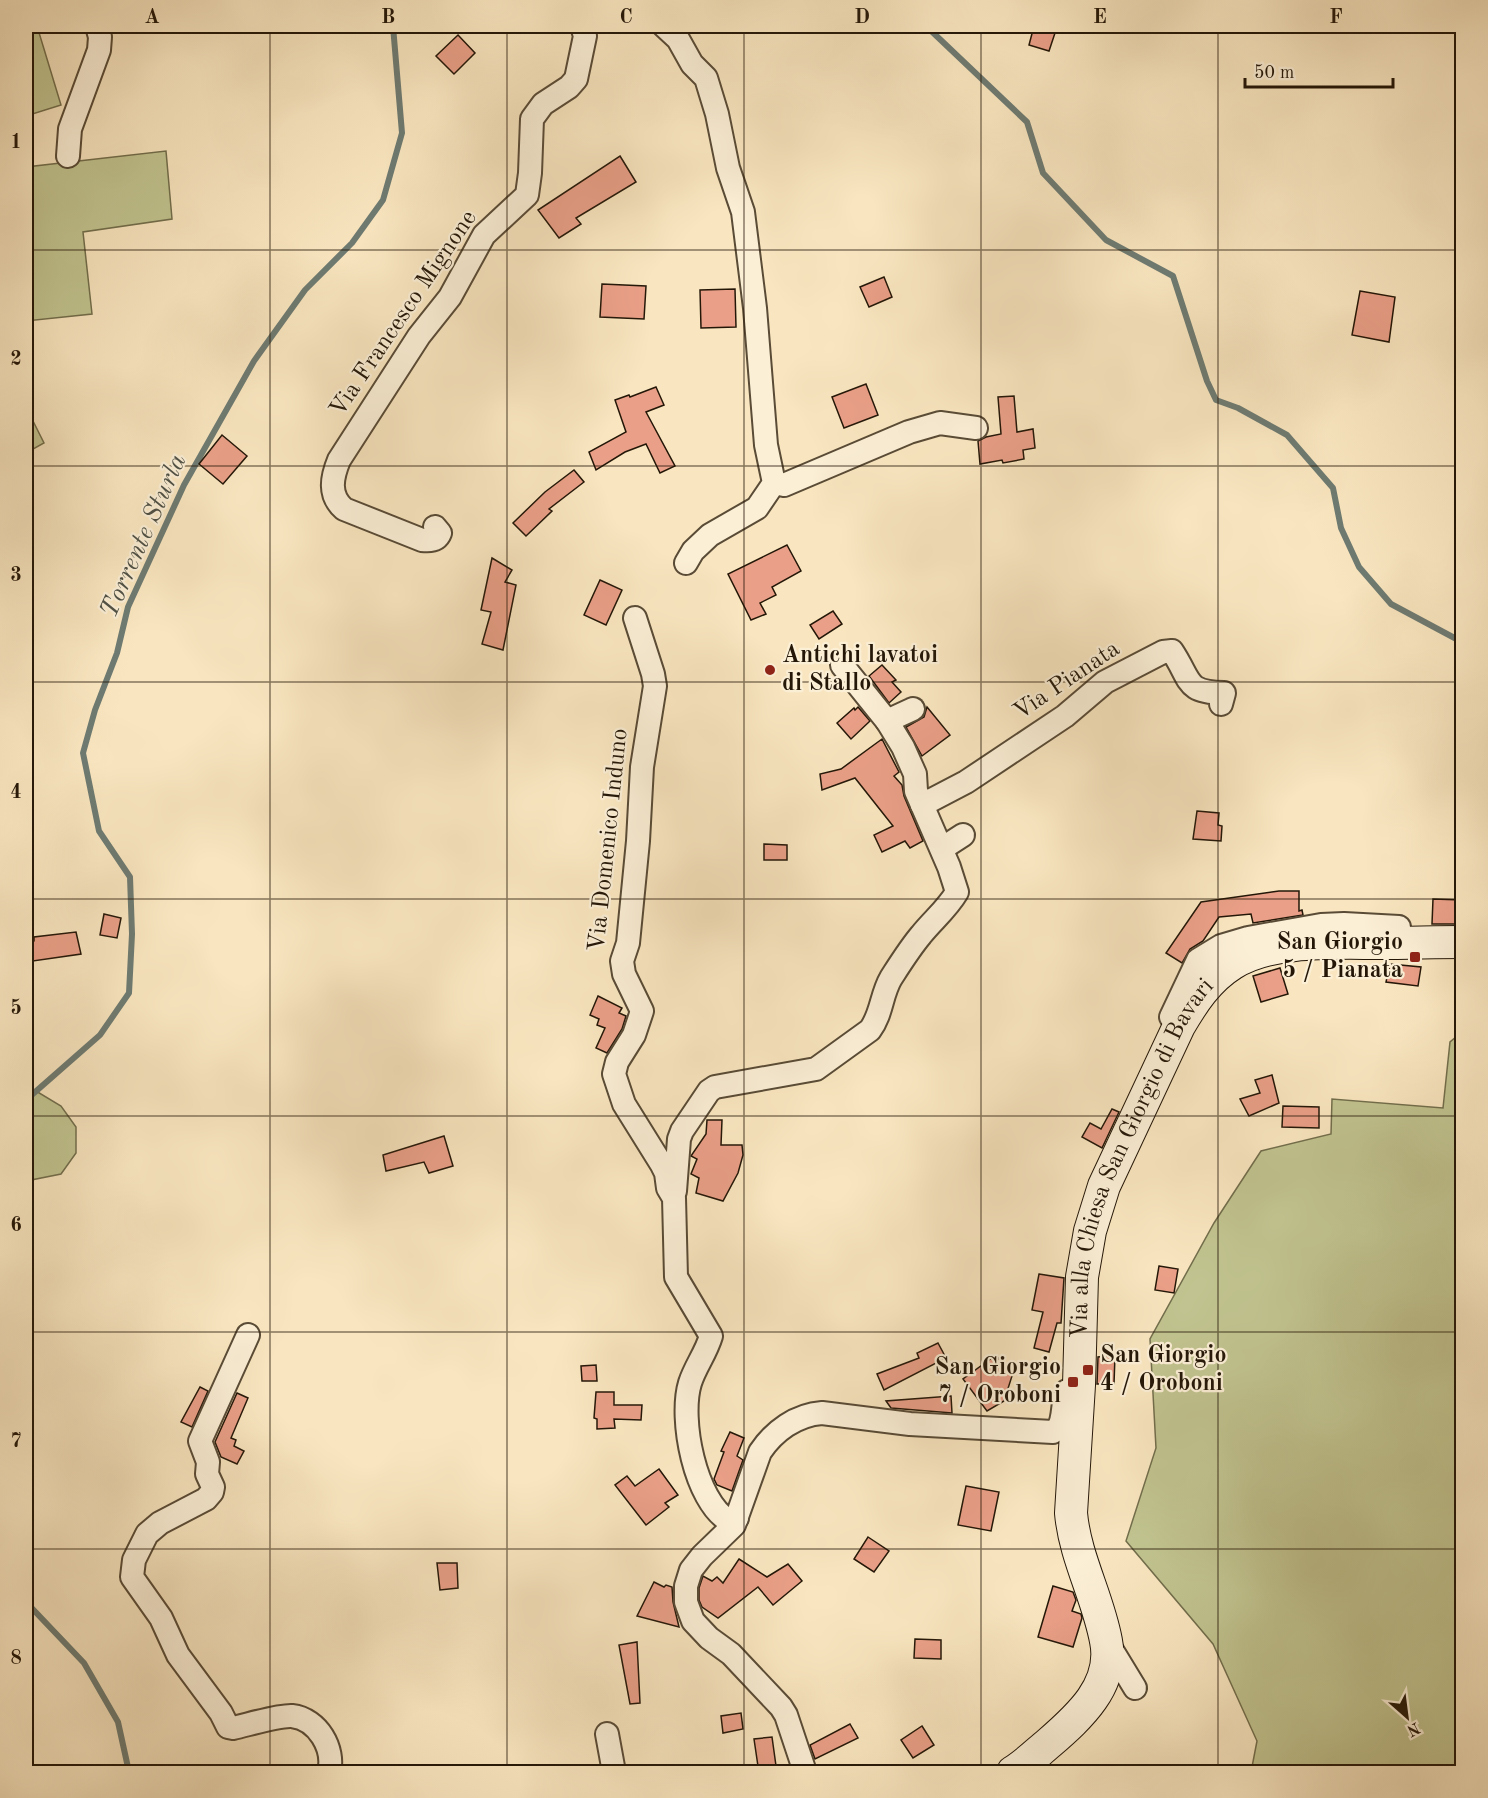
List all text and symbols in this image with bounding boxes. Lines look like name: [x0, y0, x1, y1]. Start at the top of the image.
text: A: [144, 8, 160, 28]
text: B: [381, 8, 395, 28]
text: C: [619, 8, 633, 28]
text: D: [854, 8, 870, 28]
text: E: [1093, 8, 1107, 28]
text: F: [1329, 8, 1343, 28]
scale bar: [1245, 51, 1394, 89]
text: 50 m: [1254, 64, 1294, 82]
text: 1: [10, 133, 22, 153]
street label: Via Francesco Mignone: [326, 207, 482, 421]
text: 2: [10, 350, 22, 370]
water label: Torrente Sturla: [96, 450, 192, 622]
text: 3: [10, 566, 22, 586]
street label: Via Pianata: [1010, 637, 1125, 725]
place label: Antichi lavatoi di Stallo: [782, 644, 938, 696]
marker: Antichi lavatoi di Stallo: [763, 663, 777, 677]
street label: Via Domenico Induno: [585, 727, 633, 953]
text: 4: [10, 783, 22, 803]
place label: San Giorgio 5 / Pianata: [1276, 931, 1403, 983]
marker: San Giorgio 5 / Pianata: [1408, 950, 1422, 964]
street label: Via alla Chiesa San Giorgio di Bavari: [1068, 974, 1219, 1339]
text: 5: [10, 998, 22, 1019]
text: 6: [10, 1216, 22, 1236]
place label: San Giorgio 4 / Oroboni: [1100, 1344, 1227, 1396]
place label: San Giorgio 7 / Oroboni: [934, 1356, 1061, 1408]
marker: San Giorgio 4 / Oroboni: [1081, 1363, 1095, 1377]
marker: San Giorgio 7 / Oroboni: [1066, 1375, 1080, 1389]
text: 7: [10, 1432, 22, 1452]
text: 8: [10, 1649, 22, 1669]
north arrow: [1377, 1687, 1437, 1747]
text: N: [1403, 1719, 1422, 1739]

